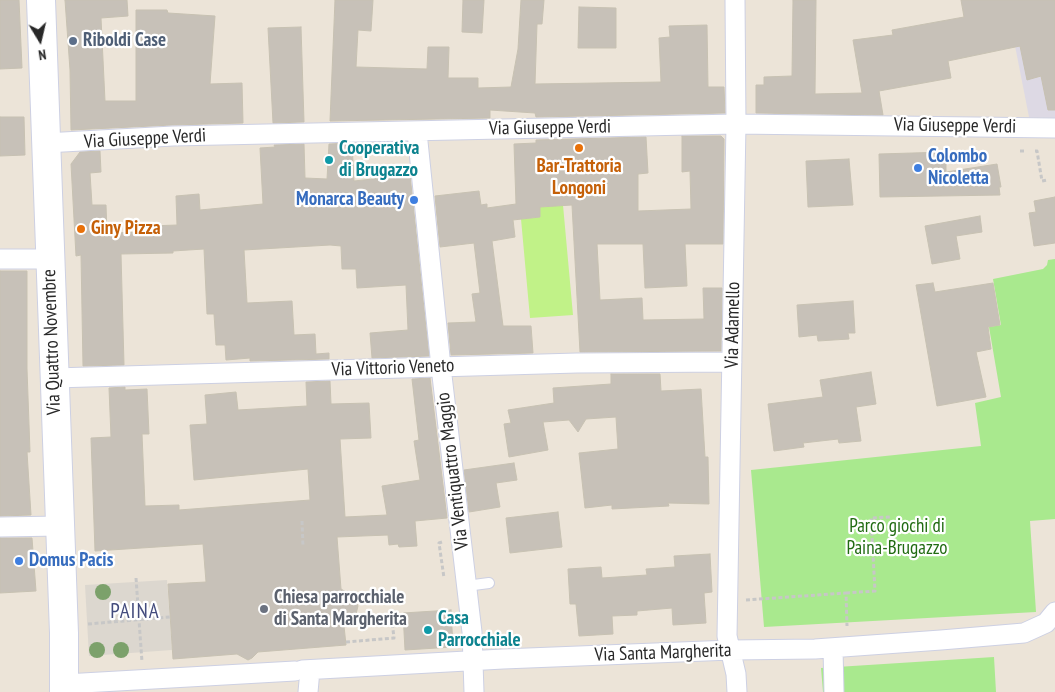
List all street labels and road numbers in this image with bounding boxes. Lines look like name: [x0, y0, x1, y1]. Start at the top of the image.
street label: Via Giuseppe Verdi: [894, 114, 1016, 138]
street label: Via Giuseppe Verdi: [489, 116, 611, 140]
street label: Via Giuseppe Verdi: [83, 124, 207, 154]
street label: Via Quattro Novembre: [38, 269, 66, 415]
street label: Via Adamello: [721, 281, 745, 369]
street label: Via Vittorio Veneto: [331, 354, 455, 382]
street label: Via Ventiquattro Maggio: [432, 391, 474, 551]
street label: Via Santa Margherita: [594, 639, 732, 667]

